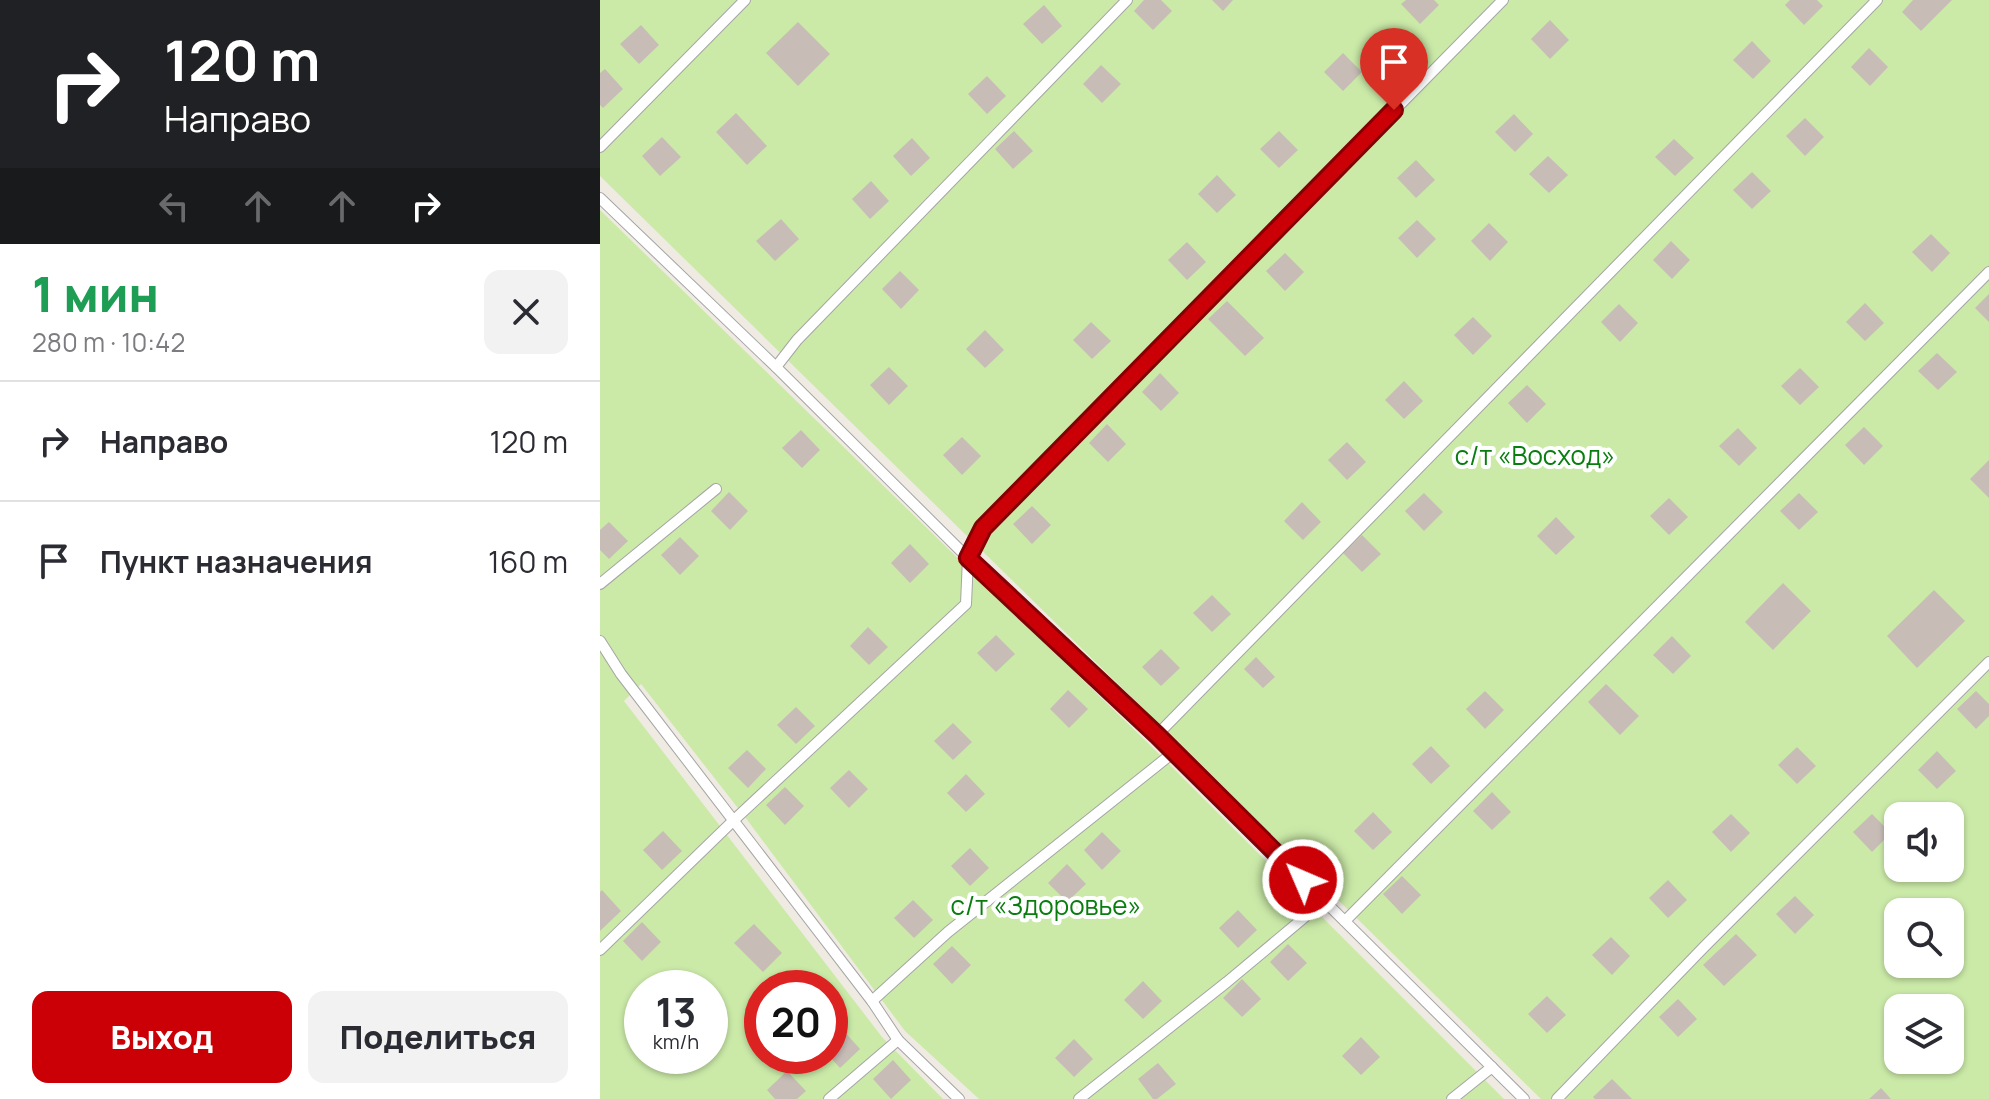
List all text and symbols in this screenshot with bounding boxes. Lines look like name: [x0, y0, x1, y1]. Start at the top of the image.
text: 120 m: [164, 21, 320, 98]
pin: [1360, 28, 1428, 110]
icon: right: [32, 32, 136, 136]
icon: arrive: [1372, 40, 1416, 84]
text: Направо: [164, 94, 311, 143]
icon: left: [152, 184, 196, 228]
icon: ahead: [236, 184, 280, 228]
icon: ahead: [320, 184, 364, 228]
icon: right: [404, 184, 448, 228]
text: 1 мин: [32, 261, 159, 326]
button: close: [484, 270, 568, 354]
text: 280 m · 10:42: [32, 324, 185, 360]
icon: right: [32, 419, 76, 463]
text: Направо: [100, 421, 228, 462]
text: 120 m: [489, 421, 568, 462]
park label: с/т «Восход»: [1455, 437, 1615, 473]
icon: arrive: [32, 539, 76, 583]
text: Пункт назначения: [100, 541, 373, 582]
text: 160 m: [488, 541, 568, 582]
map controls: [1884, 802, 1964, 1074]
button: sound: [1884, 802, 1964, 882]
position arrow: [1261, 838, 1345, 922]
park label: с/т «Здоровье»: [951, 887, 1141, 923]
button: search: [1884, 898, 1964, 978]
speed limit sign: 20: [744, 970, 848, 1074]
text: 13: [656, 984, 696, 1039]
button: Выход: [32, 991, 292, 1083]
button: Поделиться: [308, 991, 568, 1083]
button: layers: [1884, 994, 1964, 1074]
text: km/h: [653, 1028, 699, 1055]

